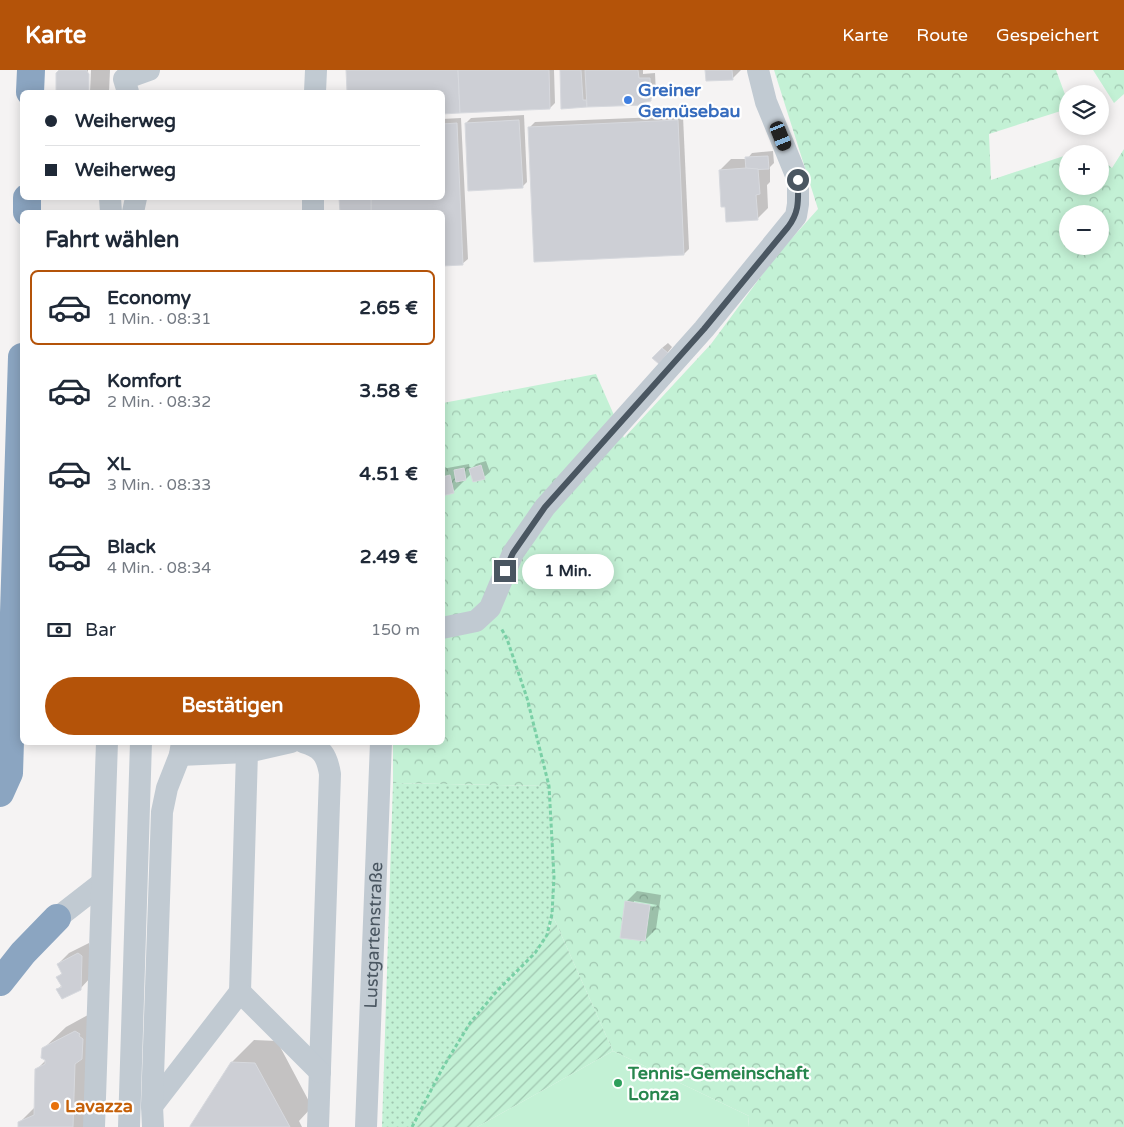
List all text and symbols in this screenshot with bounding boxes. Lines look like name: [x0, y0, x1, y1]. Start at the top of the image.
text: Karte: [25, 21, 86, 50]
text: Karte: [842, 24, 888, 46]
text: Route: [916, 24, 968, 46]
text: Gespeichert: [996, 24, 1099, 46]
place label: Greiner Gemüsebau: [638, 79, 740, 122]
map controls: [1059, 85, 1109, 255]
button: layers: [1059, 85, 1109, 135]
marker: Greiner Gemüsebau: [622, 94, 634, 106]
text: Weiherweg: [75, 110, 176, 132]
car: [768, 119, 793, 153]
button: +: [1059, 145, 1109, 195]
text: Weiherweg: [75, 159, 176, 181]
route start: [787, 169, 809, 191]
button: −: [1059, 205, 1109, 255]
text: Fahrt wählen: [45, 227, 179, 253]
icon: car: [47, 285, 92, 330]
text: Economy: [107, 287, 191, 309]
text: 2.65 €: [359, 297, 418, 319]
text: 1 Min. · 08:31: [107, 309, 211, 329]
icon: car: [47, 368, 92, 413]
text: Komfort: [107, 370, 181, 392]
text: 3.58 €: [359, 380, 418, 402]
text: 2 Min. · 08:32: [107, 392, 211, 412]
icon: car: [47, 451, 92, 496]
text: XL: [107, 453, 131, 475]
text: 4.51 €: [359, 463, 418, 485]
text: 3 Min. · 08:33: [107, 475, 211, 495]
icon: car: [47, 534, 92, 579]
text: Black: [107, 536, 156, 558]
text: 2.49 €: [360, 546, 418, 568]
callout: 1 Min.: [522, 554, 615, 588]
text: 4 Min. · 08:34: [107, 558, 211, 578]
route end: [494, 560, 516, 582]
text: 1 Min.: [544, 561, 592, 581]
icon: cash: [45, 616, 73, 644]
text: Bar: [85, 619, 116, 641]
text: 150 m: [371, 620, 420, 640]
button: Bestätigen: [45, 677, 420, 735]
street label: Lustgartenstraße: [360, 861, 387, 1009]
place label: Tennis-Gemeinschaft Lonza: [627, 1062, 809, 1105]
marker: Tennis-Gemeinschaft Lonza: [612, 1077, 624, 1089]
place label: Lavazza: [65, 1095, 133, 1117]
marker: Lavazza: [49, 1100, 61, 1112]

